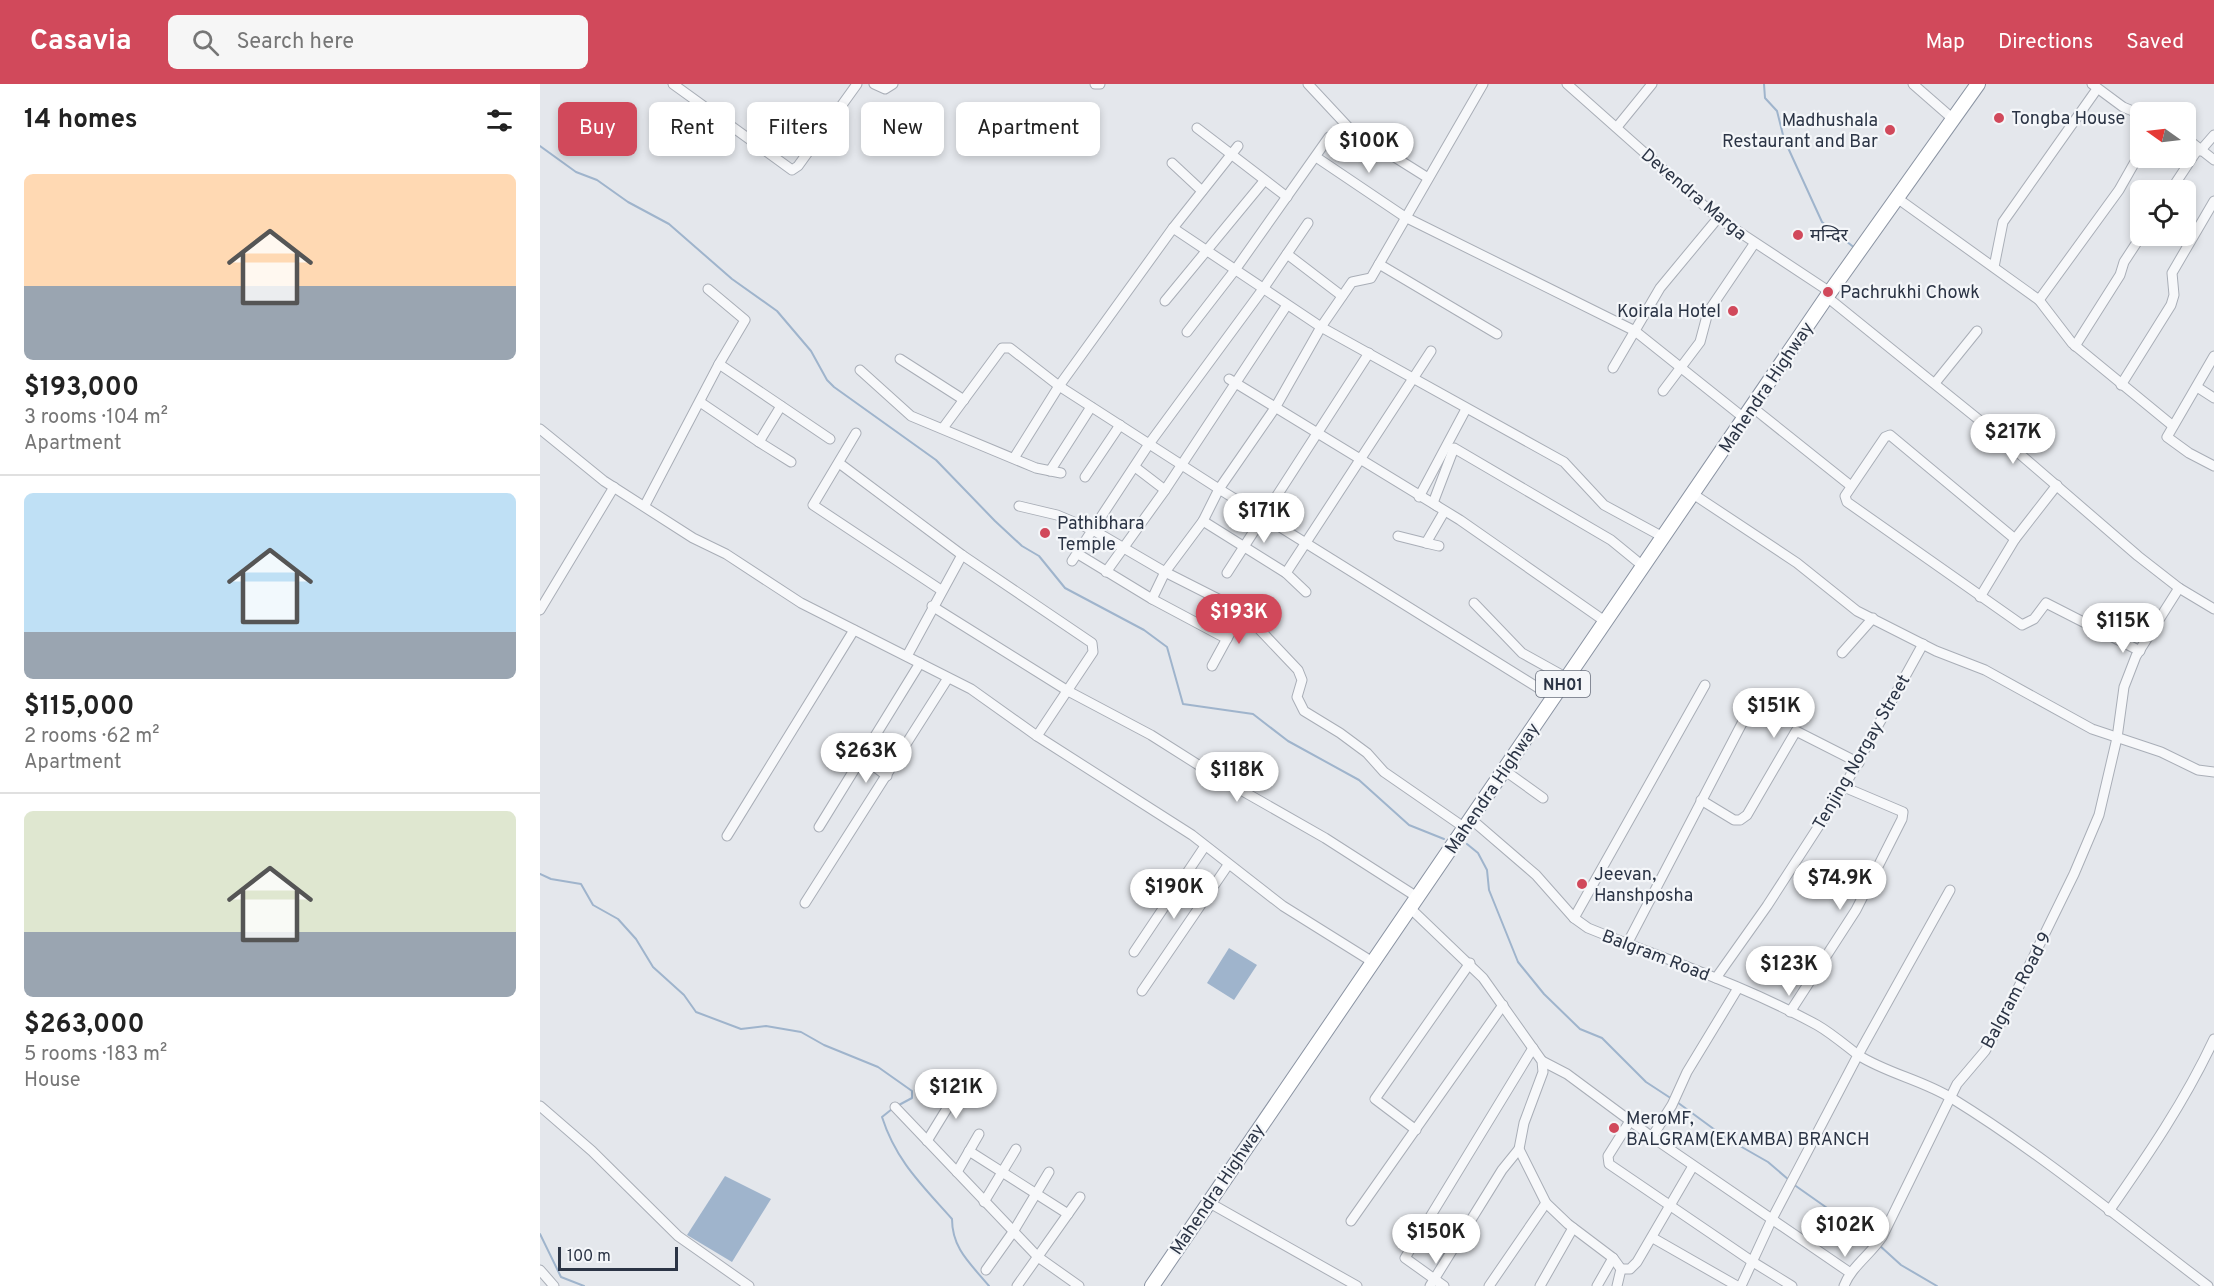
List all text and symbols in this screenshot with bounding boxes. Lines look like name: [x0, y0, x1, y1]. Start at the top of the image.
search box: [168, 15, 588, 69]
text: Casavia: [30, 24, 132, 60]
icon: search: [189, 26, 222, 59]
text: Search here: [237, 29, 354, 56]
text: Map: [1925, 29, 1965, 56]
text: Directions: [1998, 29, 2093, 56]
text: Saved: [2126, 29, 2184, 56]
chip: Buy: [558, 102, 637, 156]
chip: Rent: [649, 102, 735, 156]
chip: Filters: [747, 102, 849, 156]
chip: New: [861, 102, 944, 156]
chip: Apartment: [956, 102, 1100, 156]
north arrow: [2130, 102, 2196, 168]
map controls: [2130, 102, 2196, 246]
text: 14 homes: [24, 104, 138, 137]
icon: filters: [483, 104, 516, 137]
place label: Tongba House: [2011, 108, 2125, 131]
place label: Madhushala Restaurant and Bar: [1722, 110, 1878, 154]
marker: Tongba House: [1992, 111, 2006, 125]
pin: $100K: [1327, 123, 1411, 174]
marker: Madhushala Restaurant and Bar: [1883, 123, 1897, 137]
text: $100K: [1339, 129, 1399, 155]
street label: Devendra Marga: [1635, 144, 1751, 246]
button: locate: [2130, 180, 2196, 246]
icon: home: [216, 213, 324, 321]
place label: मन्दिर: [1810, 225, 1849, 248]
marker: मन्दिर: [1791, 228, 1805, 242]
place label: Pachrukhi Chowk: [1840, 282, 1980, 305]
marker: Pachrukhi Chowk: [1821, 285, 1835, 299]
place label: Koirala Hotel: [1617, 301, 1721, 324]
marker: Koirala Hotel: [1726, 304, 1740, 318]
street label: Mahendra Highway: [1715, 318, 1820, 458]
text: $193,000: [24, 372, 139, 405]
text: 3 rooms · 104 m²: [24, 405, 168, 431]
pin: $217K: [1971, 414, 2055, 465]
text: $217K: [1984, 420, 2042, 446]
text: Apartment: [24, 431, 122, 457]
pin: $171K: [1222, 493, 1306, 544]
text: $171K: [1237, 499, 1291, 525]
place label: Pathibhara Temple: [1057, 513, 1144, 557]
marker: Pathibhara Temple: [1038, 526, 1052, 540]
icon: home: [216, 532, 324, 640]
pin: $193K: [1197, 594, 1281, 645]
text: $193K: [1210, 600, 1268, 626]
pin: $115K: [2081, 603, 2165, 654]
text: $115K: [2096, 609, 2150, 635]
road number: NH01: [1536, 671, 1590, 697]
street label: Tenjing Norgay Street: [1808, 671, 1916, 835]
pin: $151K: [1732, 688, 1816, 739]
text: $115,000: [24, 691, 134, 724]
text: $151K: [1747, 694, 1801, 720]
street label: Mahendra Highway: [1441, 719, 1546, 859]
text: 2 rooms · 62 m²: [24, 724, 160, 750]
pin: $263K: [824, 733, 908, 784]
text: $263K: [835, 739, 897, 765]
text: Apartment: [24, 750, 122, 776]
pin: $118K: [1195, 752, 1279, 803]
text: $118K: [1210, 758, 1264, 784]
icon: home: [216, 850, 324, 958]
pin: $74.9K: [1791, 860, 1889, 911]
place label: Jeevan, Hanshposha: [1594, 864, 1693, 908]
text: $74.9K: [1807, 866, 1873, 892]
pin: $190K: [1132, 869, 1216, 920]
text: $190K: [1144, 875, 1204, 901]
marker: Jeevan, Hanshposha: [1575, 877, 1589, 891]
street label: Balgram Road: [1598, 925, 1713, 988]
street label: Balgram Road 9: [1977, 928, 2058, 1053]
pin: $123K: [1747, 946, 1831, 997]
text: $123K: [1760, 952, 1818, 978]
text: $263,000: [24, 1009, 145, 1042]
text: 5 rooms · 183 m²: [24, 1042, 167, 1068]
text: House: [24, 1068, 80, 1094]
pin: $121K: [914, 1069, 998, 1120]
text: $121K: [929, 1075, 983, 1101]
place label: MeroMF, BALGRAM(EKAMBA) BRANCH: [1626, 1108, 1870, 1152]
street label: Mahendra Highway: [1166, 1120, 1271, 1260]
marker: MeroMF, BALGRAM(EKAMBA) BRANCH: [1607, 1121, 1621, 1135]
pin: $102K: [1803, 1207, 1887, 1258]
text: $102K: [1815, 1213, 1875, 1239]
pin: $150K: [1394, 1214, 1478, 1265]
text: $150K: [1406, 1220, 1466, 1246]
scale bar: [558, 1244, 678, 1272]
text: 100 m: [567, 1247, 611, 1267]

